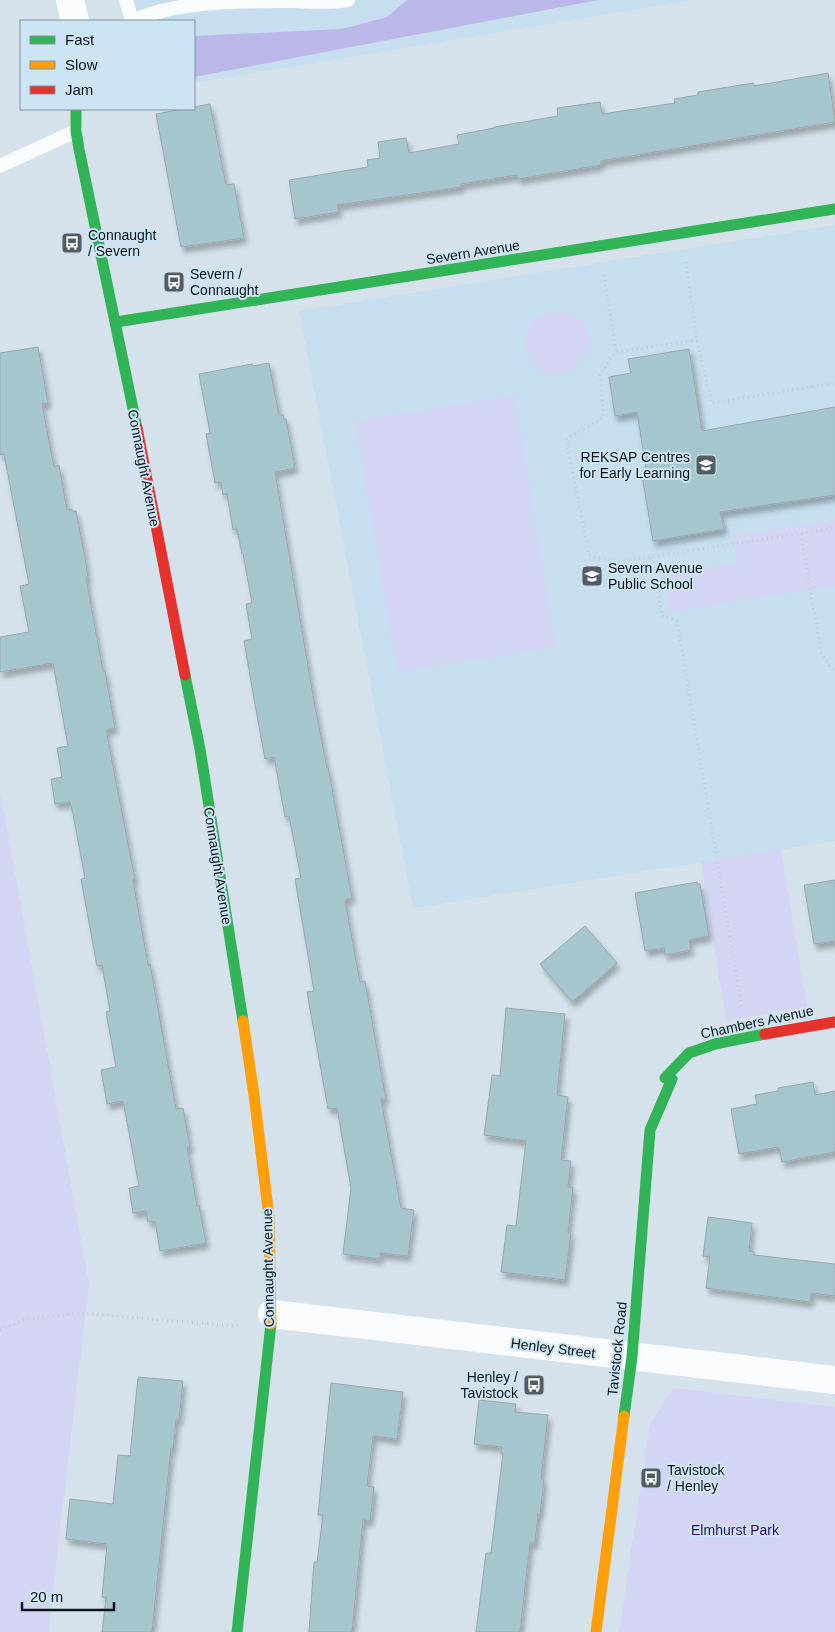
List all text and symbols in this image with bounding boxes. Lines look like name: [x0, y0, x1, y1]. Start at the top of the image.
legend: [20, 20, 195, 110]
text: Fast: [65, 31, 95, 48]
text: Slow: [65, 56, 98, 73]
text: Jam: [65, 81, 93, 98]
place label: Connaught / Severn: [88, 227, 157, 259]
bus stop icon: Connaught / Severn: [60, 231, 84, 255]
street label: Severn Avenue: [425, 237, 521, 267]
place label: Severn / Connaught: [190, 266, 259, 298]
bus stop icon: Severn / Connaught: [162, 270, 186, 294]
street label: Connaught Avenue: [125, 408, 163, 528]
place label: REKSAP Centres for Early Learning: [579, 449, 690, 481]
school or university icon: REKSAP Centres for Early Learning: [694, 453, 718, 477]
place label: Severn Avenue Public School: [608, 560, 703, 592]
school or university icon: Severn Avenue Public School: [580, 564, 604, 588]
street label: Connaught Avenue: [201, 806, 235, 926]
street label: Chambers Avenue: [699, 1002, 815, 1042]
street label: Connaught Avenue: [259, 1208, 277, 1328]
street label: Tavistock Road: [604, 1301, 630, 1397]
street label: Henley Street: [510, 1335, 596, 1361]
place label: Henley / Tavistock: [460, 1369, 519, 1401]
bus stop icon: Henley / Tavistock: [522, 1373, 546, 1397]
place label: Tavistock / Henley: [667, 1462, 726, 1494]
bus stop icon: Tavistock / Henley: [639, 1466, 663, 1490]
park label: Elmhurst Park: [691, 1522, 780, 1538]
scale bar: [22, 1580, 115, 1612]
text: 20 m: [30, 1588, 63, 1605]

